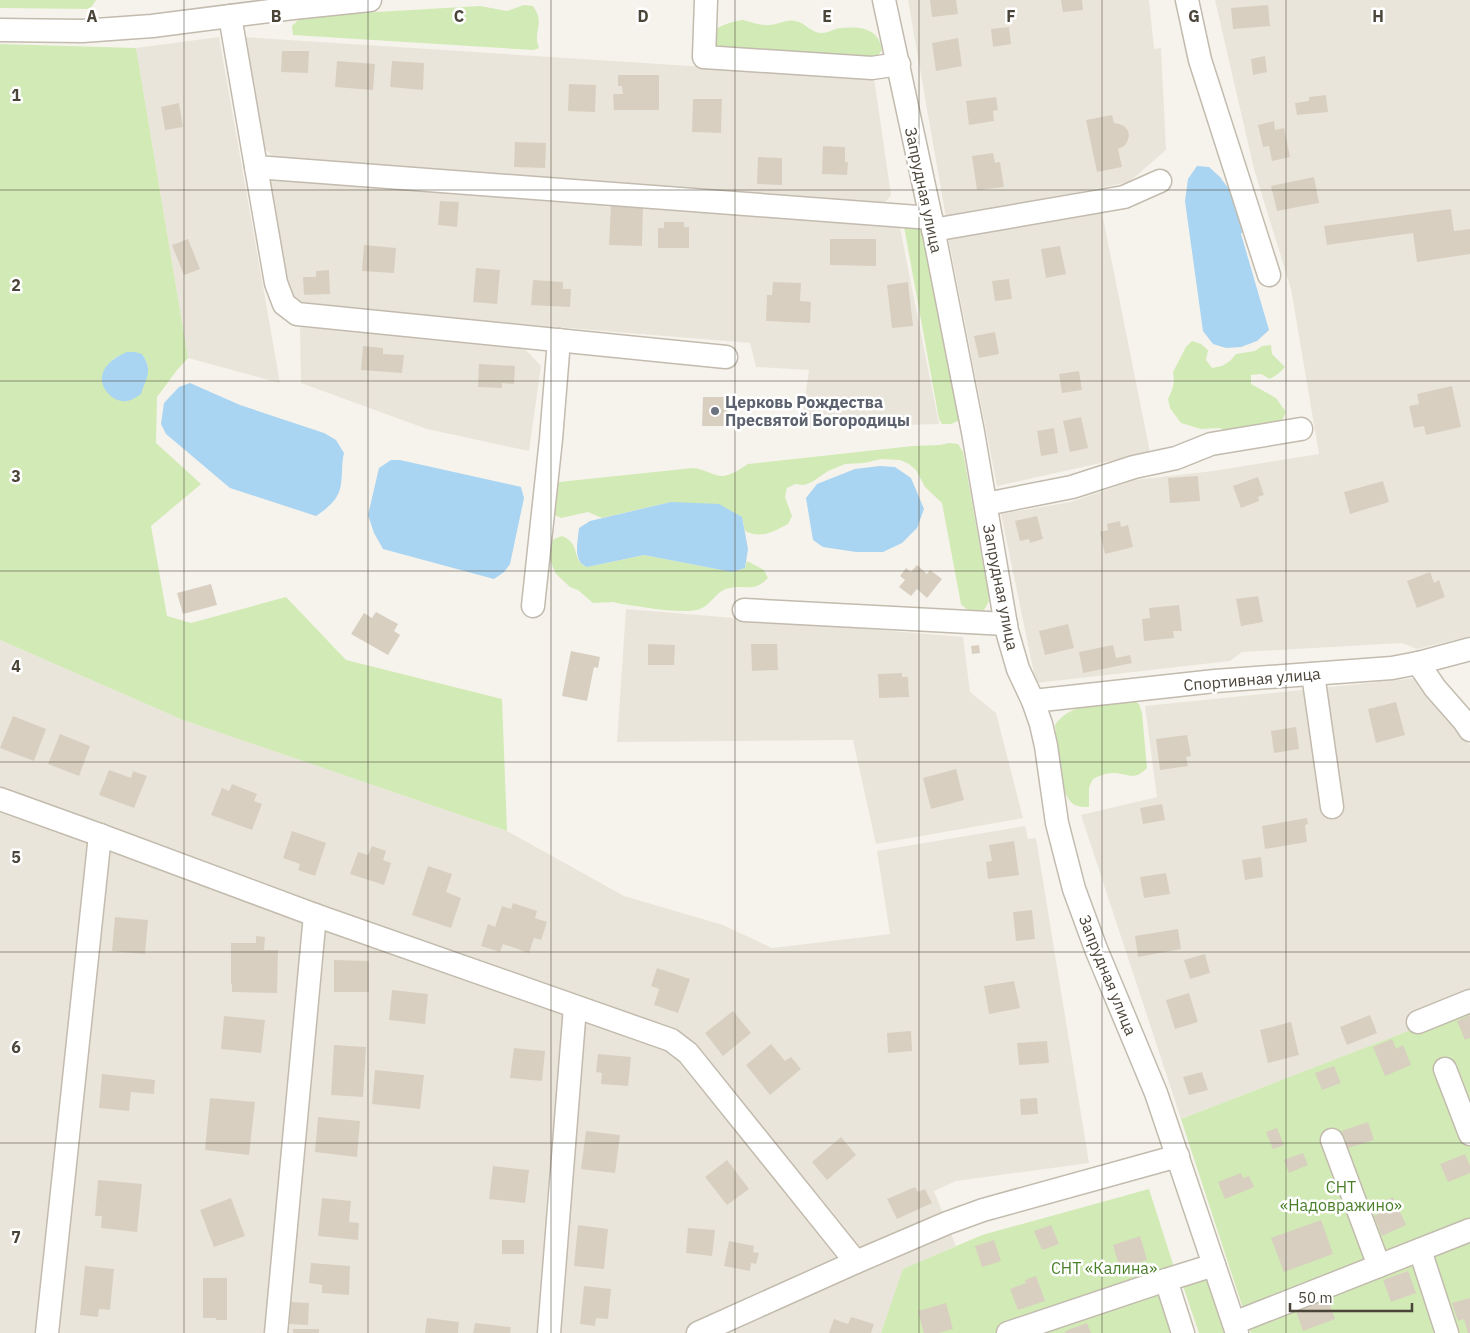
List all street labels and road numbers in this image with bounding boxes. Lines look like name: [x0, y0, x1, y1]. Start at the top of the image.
street label: Запрудная улица: [901, 125, 947, 255]
street label: Запрудная улица: [979, 522, 1023, 652]
street label: Спортивная улица: [1183, 663, 1322, 695]
street label: Запрудная улица: [1075, 912, 1141, 1039]

